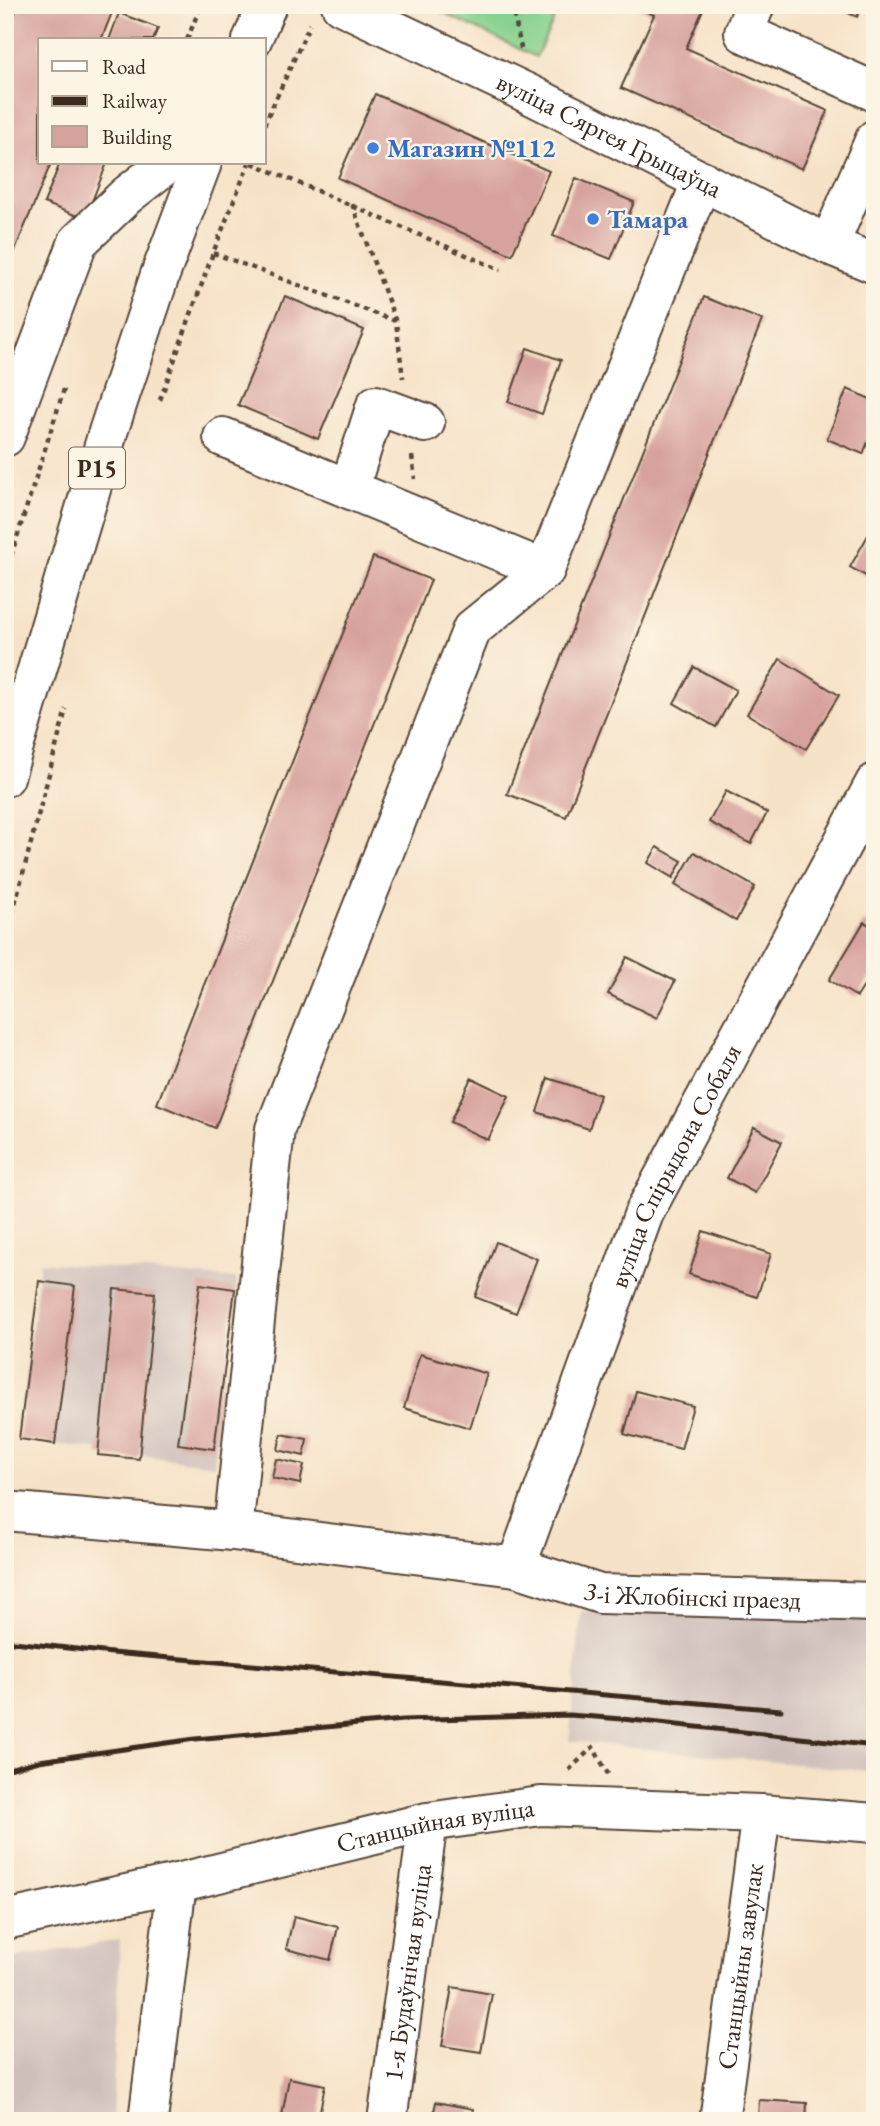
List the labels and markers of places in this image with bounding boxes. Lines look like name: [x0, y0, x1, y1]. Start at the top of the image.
place label: Магазин №112: [387, 131, 556, 165]
marker: Магазин №112: [365, 140, 381, 156]
place label: Тамара: [607, 202, 689, 236]
marker: Тамара: [585, 211, 601, 227]

